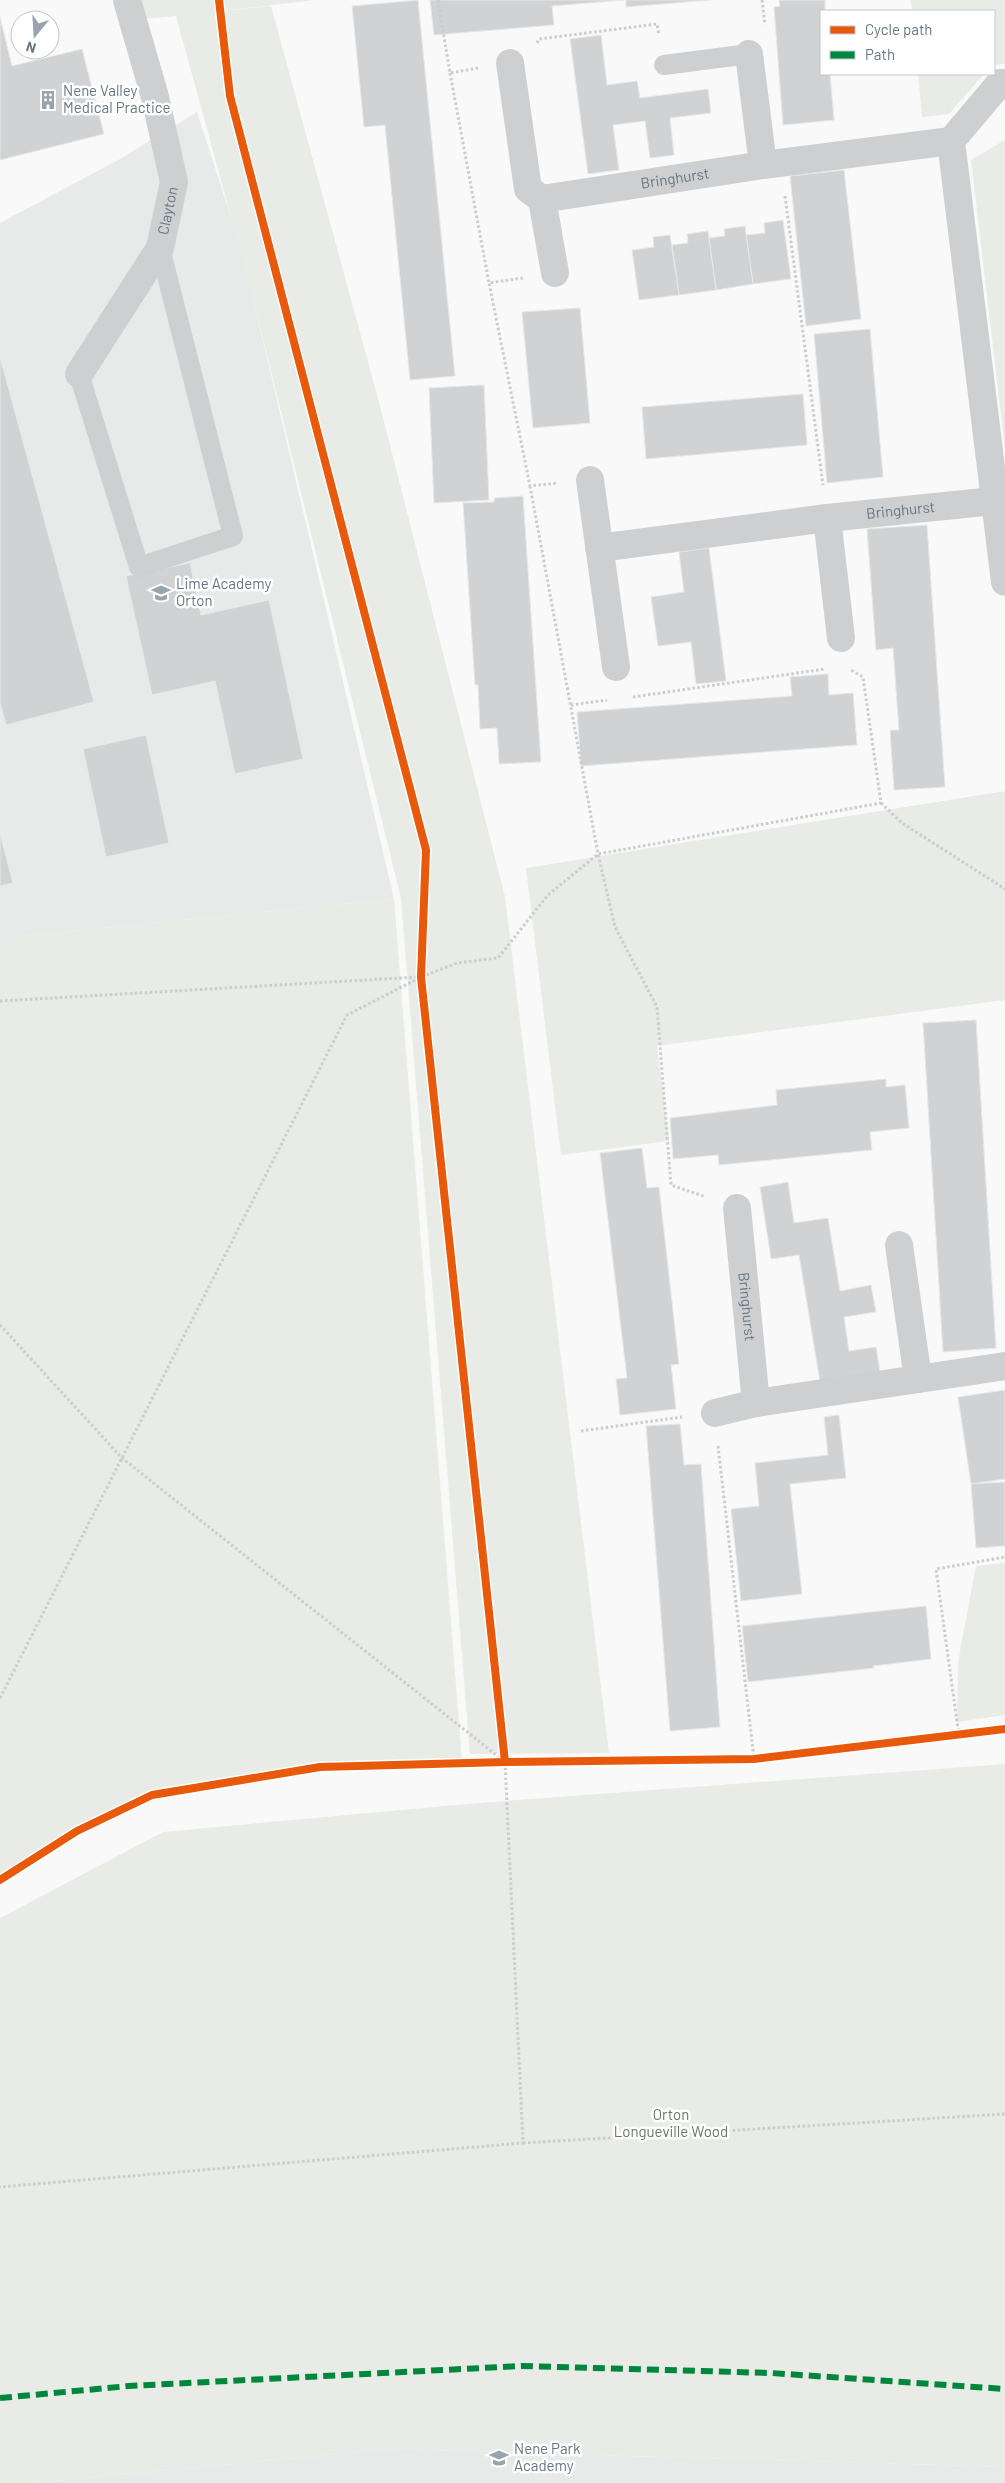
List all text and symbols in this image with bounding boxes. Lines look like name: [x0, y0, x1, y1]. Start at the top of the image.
north arrow: [10, 10, 60, 60]
legend: [820, 10, 995, 75]
text: Cycle path: [865, 20, 932, 38]
text: N: [24, 38, 38, 57]
text: Path: [865, 45, 895, 63]
place label: Nene Valley Medical Practice: [63, 81, 170, 116]
building icon: Nene Valley Medical Practice: [37, 89, 59, 111]
street label: Bringhurst: [639, 163, 710, 192]
street label: Clayton: [153, 185, 181, 236]
street label: Bringhurst: [865, 497, 936, 522]
place label: Lime Academy Orton: [176, 574, 271, 609]
school or university icon: Lime Academy Orton: [150, 582, 172, 604]
street label: Bringhurst: [735, 1271, 760, 1342]
park label: Orton Longueville Wood: [614, 2105, 728, 2140]
place label: Nene Park Academy: [514, 2439, 581, 2474]
school or university icon: Nene Park Academy: [488, 2447, 510, 2469]

